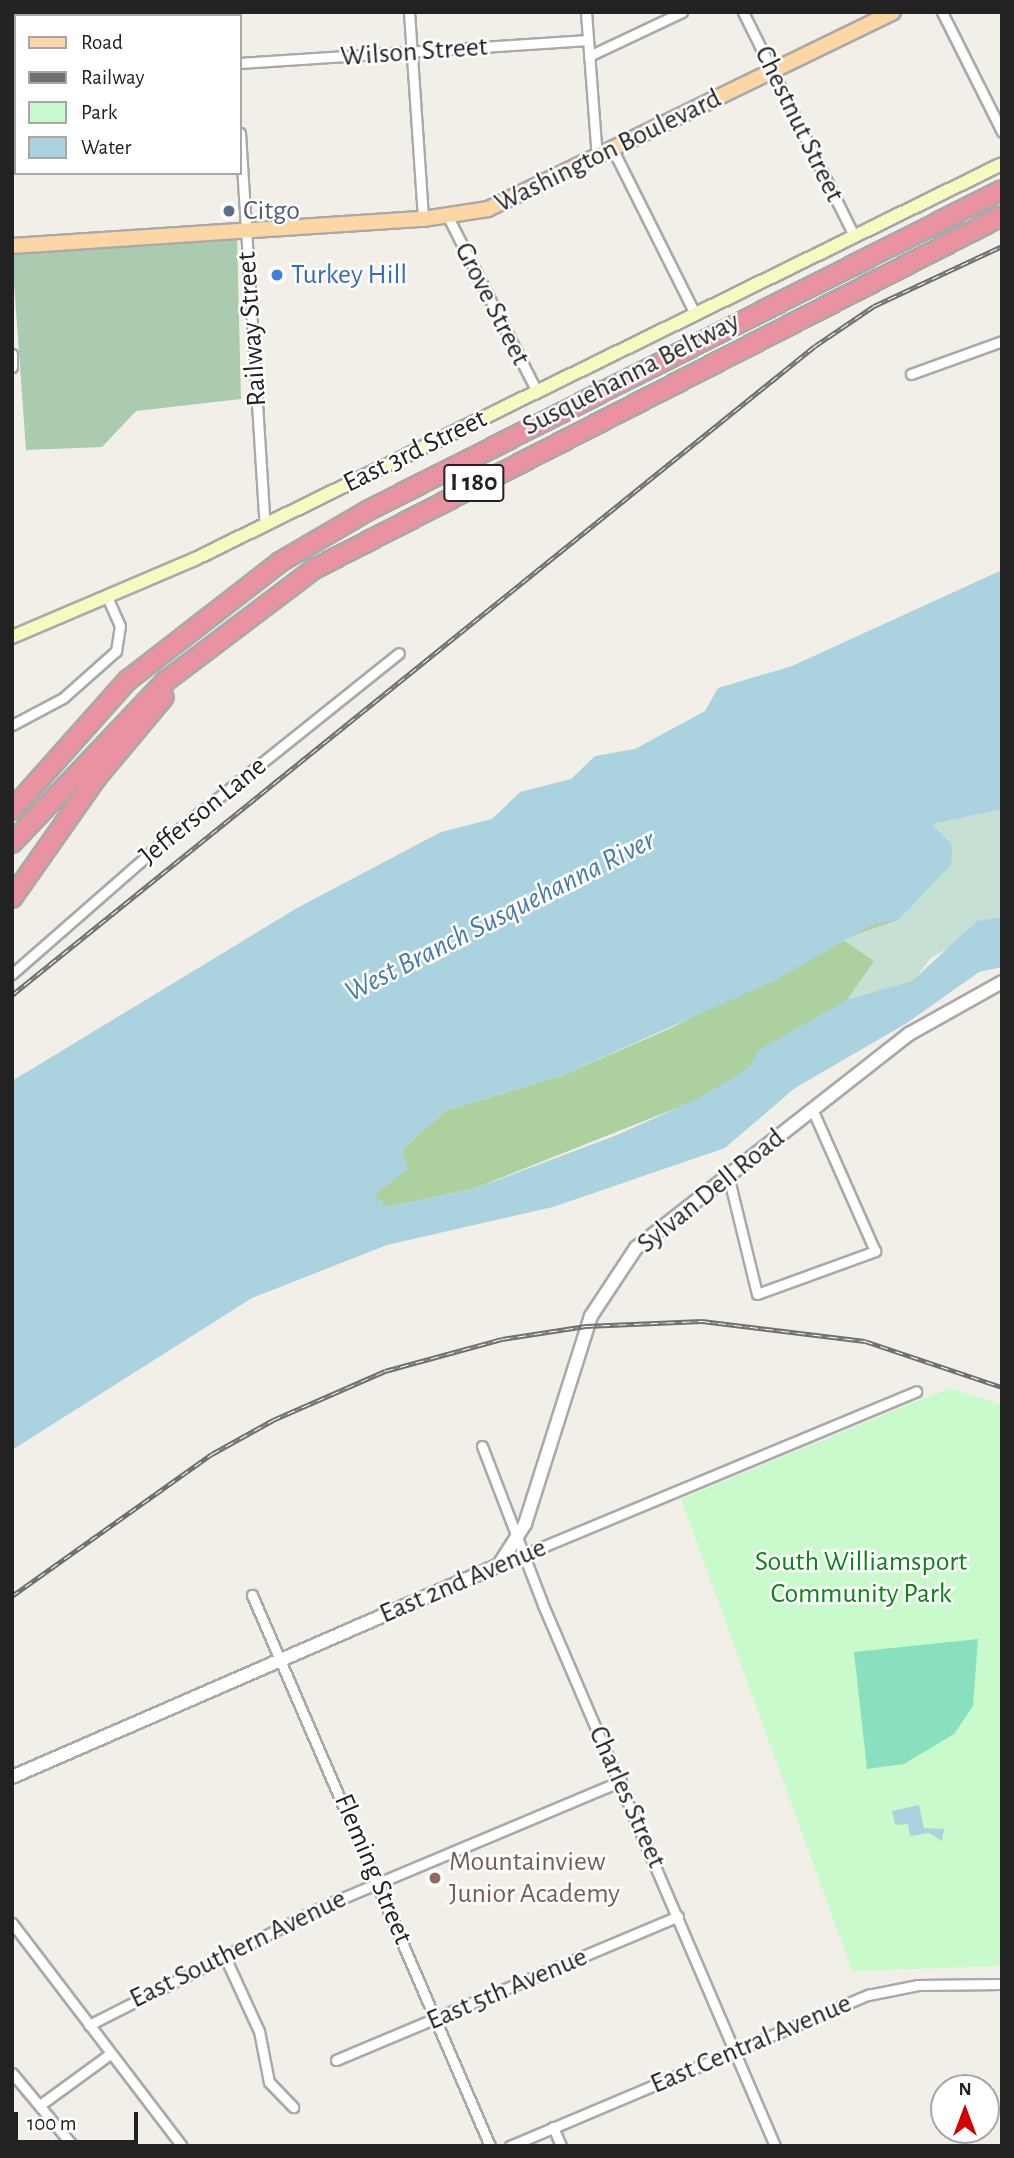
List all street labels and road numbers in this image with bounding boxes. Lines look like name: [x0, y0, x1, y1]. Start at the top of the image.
street label: Wilson Street: [339, 30, 489, 74]
street label: Chestnut Street: [747, 40, 851, 208]
street label: Washington Boulevard: [489, 82, 727, 220]
street label: Grove Street: [447, 237, 537, 371]
street label: Railway Street: [230, 250, 274, 408]
street label: Susquehanna Beltway: [517, 305, 745, 443]
street label: East 3rd Street: [338, 402, 492, 500]
road number: I 180: [442, 461, 505, 505]
street label: Jefferson Lane: [133, 749, 273, 873]
street label: Sylvan Dell Road: [631, 1121, 791, 1261]
street label: East 2nd Avenue: [375, 1531, 551, 1631]
street label: Charles Street: [581, 1721, 673, 1873]
street label: Fleming Street: [326, 1789, 420, 1949]
street label: East Southern Avenue: [124, 1882, 352, 2016]
street label: East 5th Avenue: [422, 1940, 592, 2038]
street label: East Central Avenue: [646, 1987, 856, 2101]

